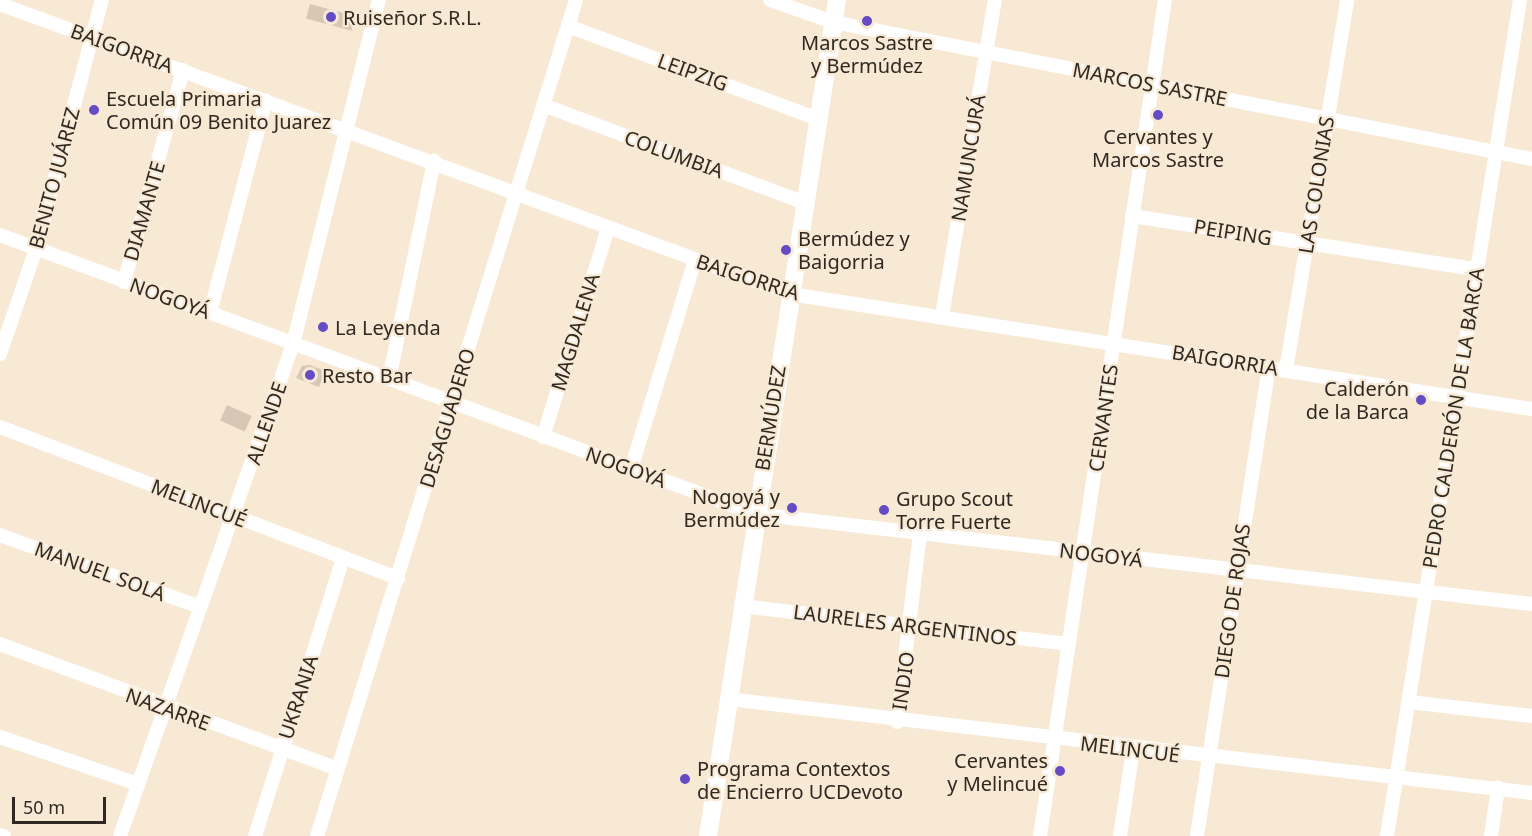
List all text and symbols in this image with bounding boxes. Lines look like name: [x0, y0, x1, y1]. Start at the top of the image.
place label: Ruiseñor S.R.L.: [343, 5, 482, 29]
marker: Ruiseñor S.R.L.: [324, 10, 338, 24]
marker: Marcos Sastre y Bermúdez: [860, 14, 874, 28]
street label: BAIGORRIA: [68, 18, 176, 78]
place label: Marcos Sastre y Bermúdez: [801, 30, 933, 77]
street label: LEIPZIG: [655, 48, 731, 96]
street label: MARCOS SASTRE: [1071, 57, 1229, 111]
place label: Escuela Primaria Común 09 Benito Juarez: [106, 86, 331, 133]
street label: NAMUNCURÁ: [946, 93, 990, 223]
marker: Escuela Primaria Común 09 Benito Juarez: [87, 103, 101, 117]
street label: BENITO JUÁREZ: [24, 105, 84, 251]
marker: Cervantes y Marcos Sastre: [1151, 108, 1165, 122]
street label: LAS COLONIAS: [1293, 115, 1339, 255]
place label: Cervantes y Marcos Sastre: [1092, 124, 1224, 171]
street label: COLUMBIA: [621, 125, 727, 183]
street label: DIAMANTE: [118, 158, 170, 264]
street label: PEIPING: [1192, 214, 1274, 250]
place label: Bermúdez y Baigorria: [798, 226, 910, 273]
marker: Bermúdez y Baigorria: [779, 243, 793, 257]
street label: BAIGORRIA: [693, 249, 803, 305]
street label: PEDRO CALDERÓN DE LA BARCA: [1417, 266, 1489, 570]
street label: MAGDALENA: [546, 270, 604, 394]
street label: NOGOYÁ: [127, 272, 213, 324]
place label: La Leyenda: [335, 315, 441, 339]
marker: La Leyenda: [316, 320, 330, 334]
street label: BAIGORRIA: [1170, 340, 1280, 380]
street label: DESAGUADERO: [414, 345, 480, 491]
place label: Resto Bar: [322, 363, 412, 387]
street label: CERVANTES: [1084, 363, 1122, 473]
street label: BERMÚDEZ: [750, 364, 790, 472]
marker: Resto Bar: [303, 368, 317, 382]
place label: Calderón de la Barca: [1306, 376, 1409, 423]
street label: ALLENDE: [241, 379, 291, 467]
marker: Calderón de la Barca: [1414, 393, 1428, 407]
street label: NOGOYÁ: [583, 441, 669, 493]
street label: MELINCUÉ: [148, 474, 250, 532]
place label: Nogoyá y Bermúdez: [684, 484, 780, 531]
place label: Grupo Scout Torre Fuerte: [896, 486, 1013, 533]
marker: Nogoyá y Bermúdez: [785, 501, 799, 515]
marker: Grupo Scout Torre Fuerte: [877, 503, 891, 517]
street label: DIEGO DE ROJAS: [1209, 522, 1255, 680]
street label: MANUEL SOLÁ: [31, 536, 169, 606]
street label: NOGOYÁ: [1058, 538, 1144, 572]
street label: LAURELES ARGENTINOS: [792, 599, 1018, 651]
street label: INDIO: [887, 650, 919, 712]
street label: UKRANIA: [273, 652, 323, 742]
street label: NAZARRE: [122, 683, 214, 735]
street label: MELINCUÉ: [1079, 731, 1181, 767]
place label: Cervantes y Melincué: [947, 748, 1048, 795]
place label: Programa Contextos de Encierro UCDevoto: [697, 756, 903, 803]
marker: Cervantes y Melincué: [1053, 764, 1067, 778]
marker: Programa Contextos de Encierro UCDevoto: [678, 772, 692, 786]
scale bar: [15, 785, 110, 823]
text: 50 m: [23, 795, 65, 819]

